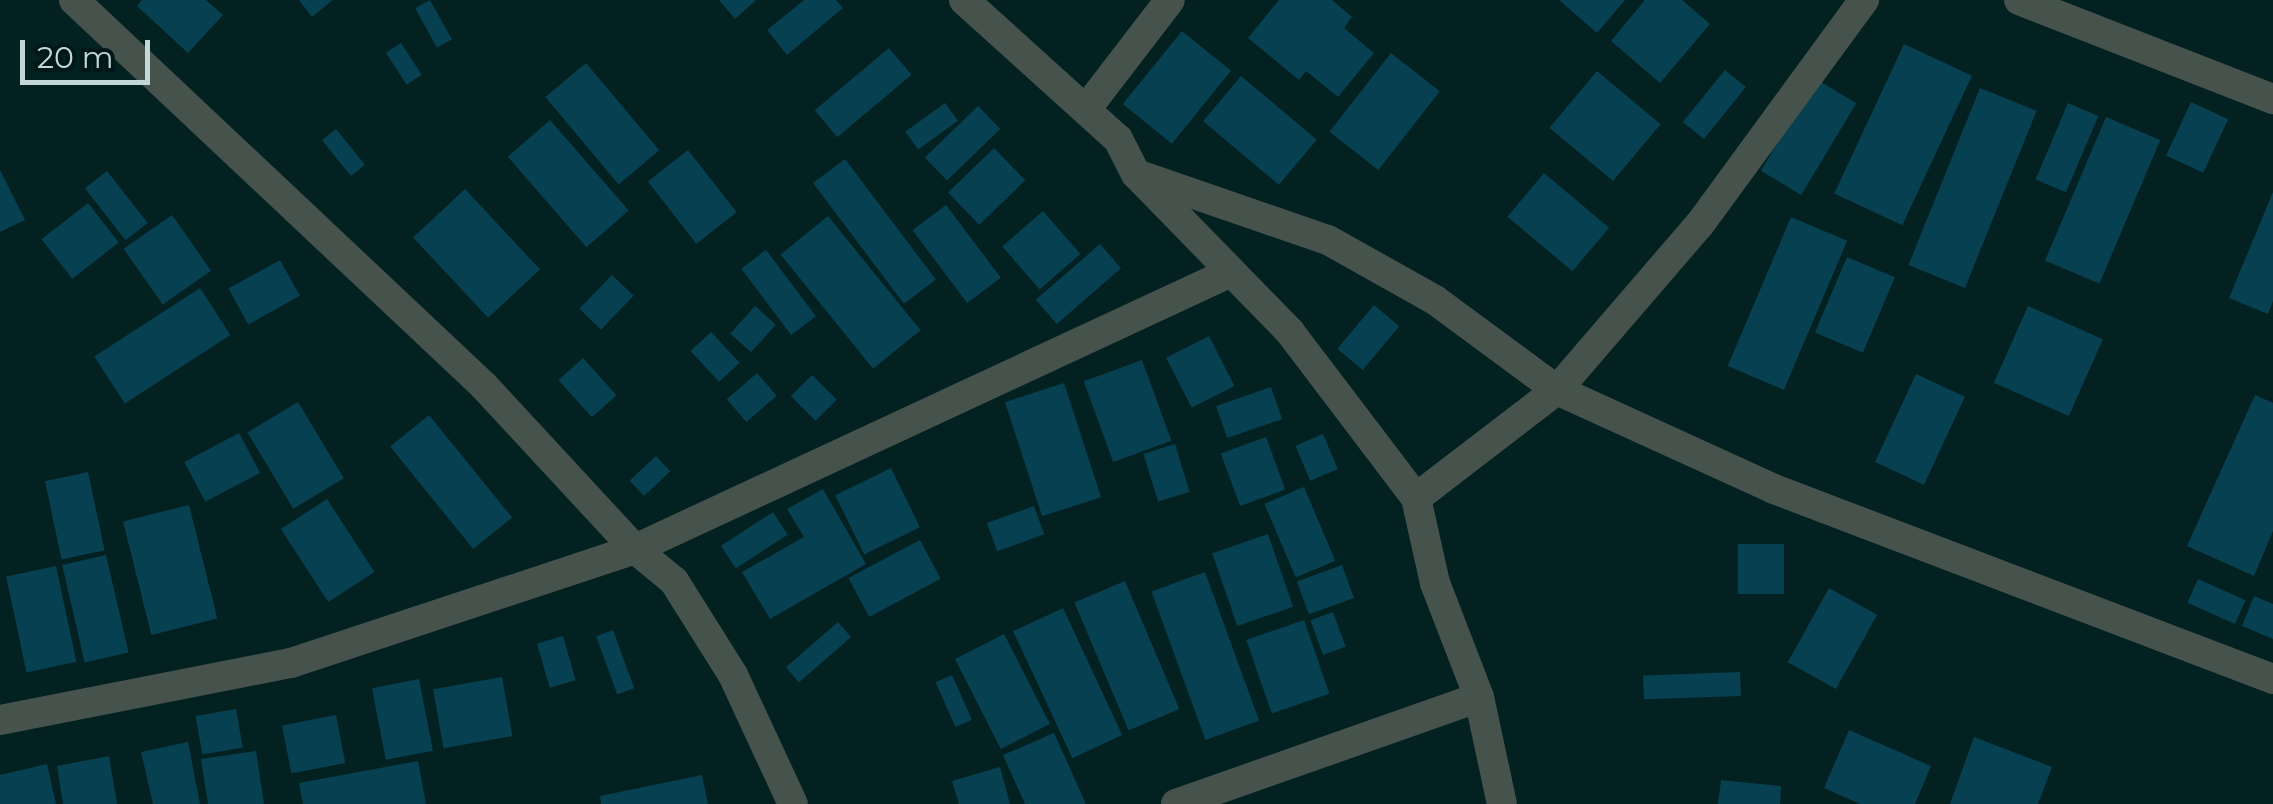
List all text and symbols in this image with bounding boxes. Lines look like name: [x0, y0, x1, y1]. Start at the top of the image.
scale bar: [25, 20, 155, 82]
text: 20 m: [37, 39, 114, 76]

